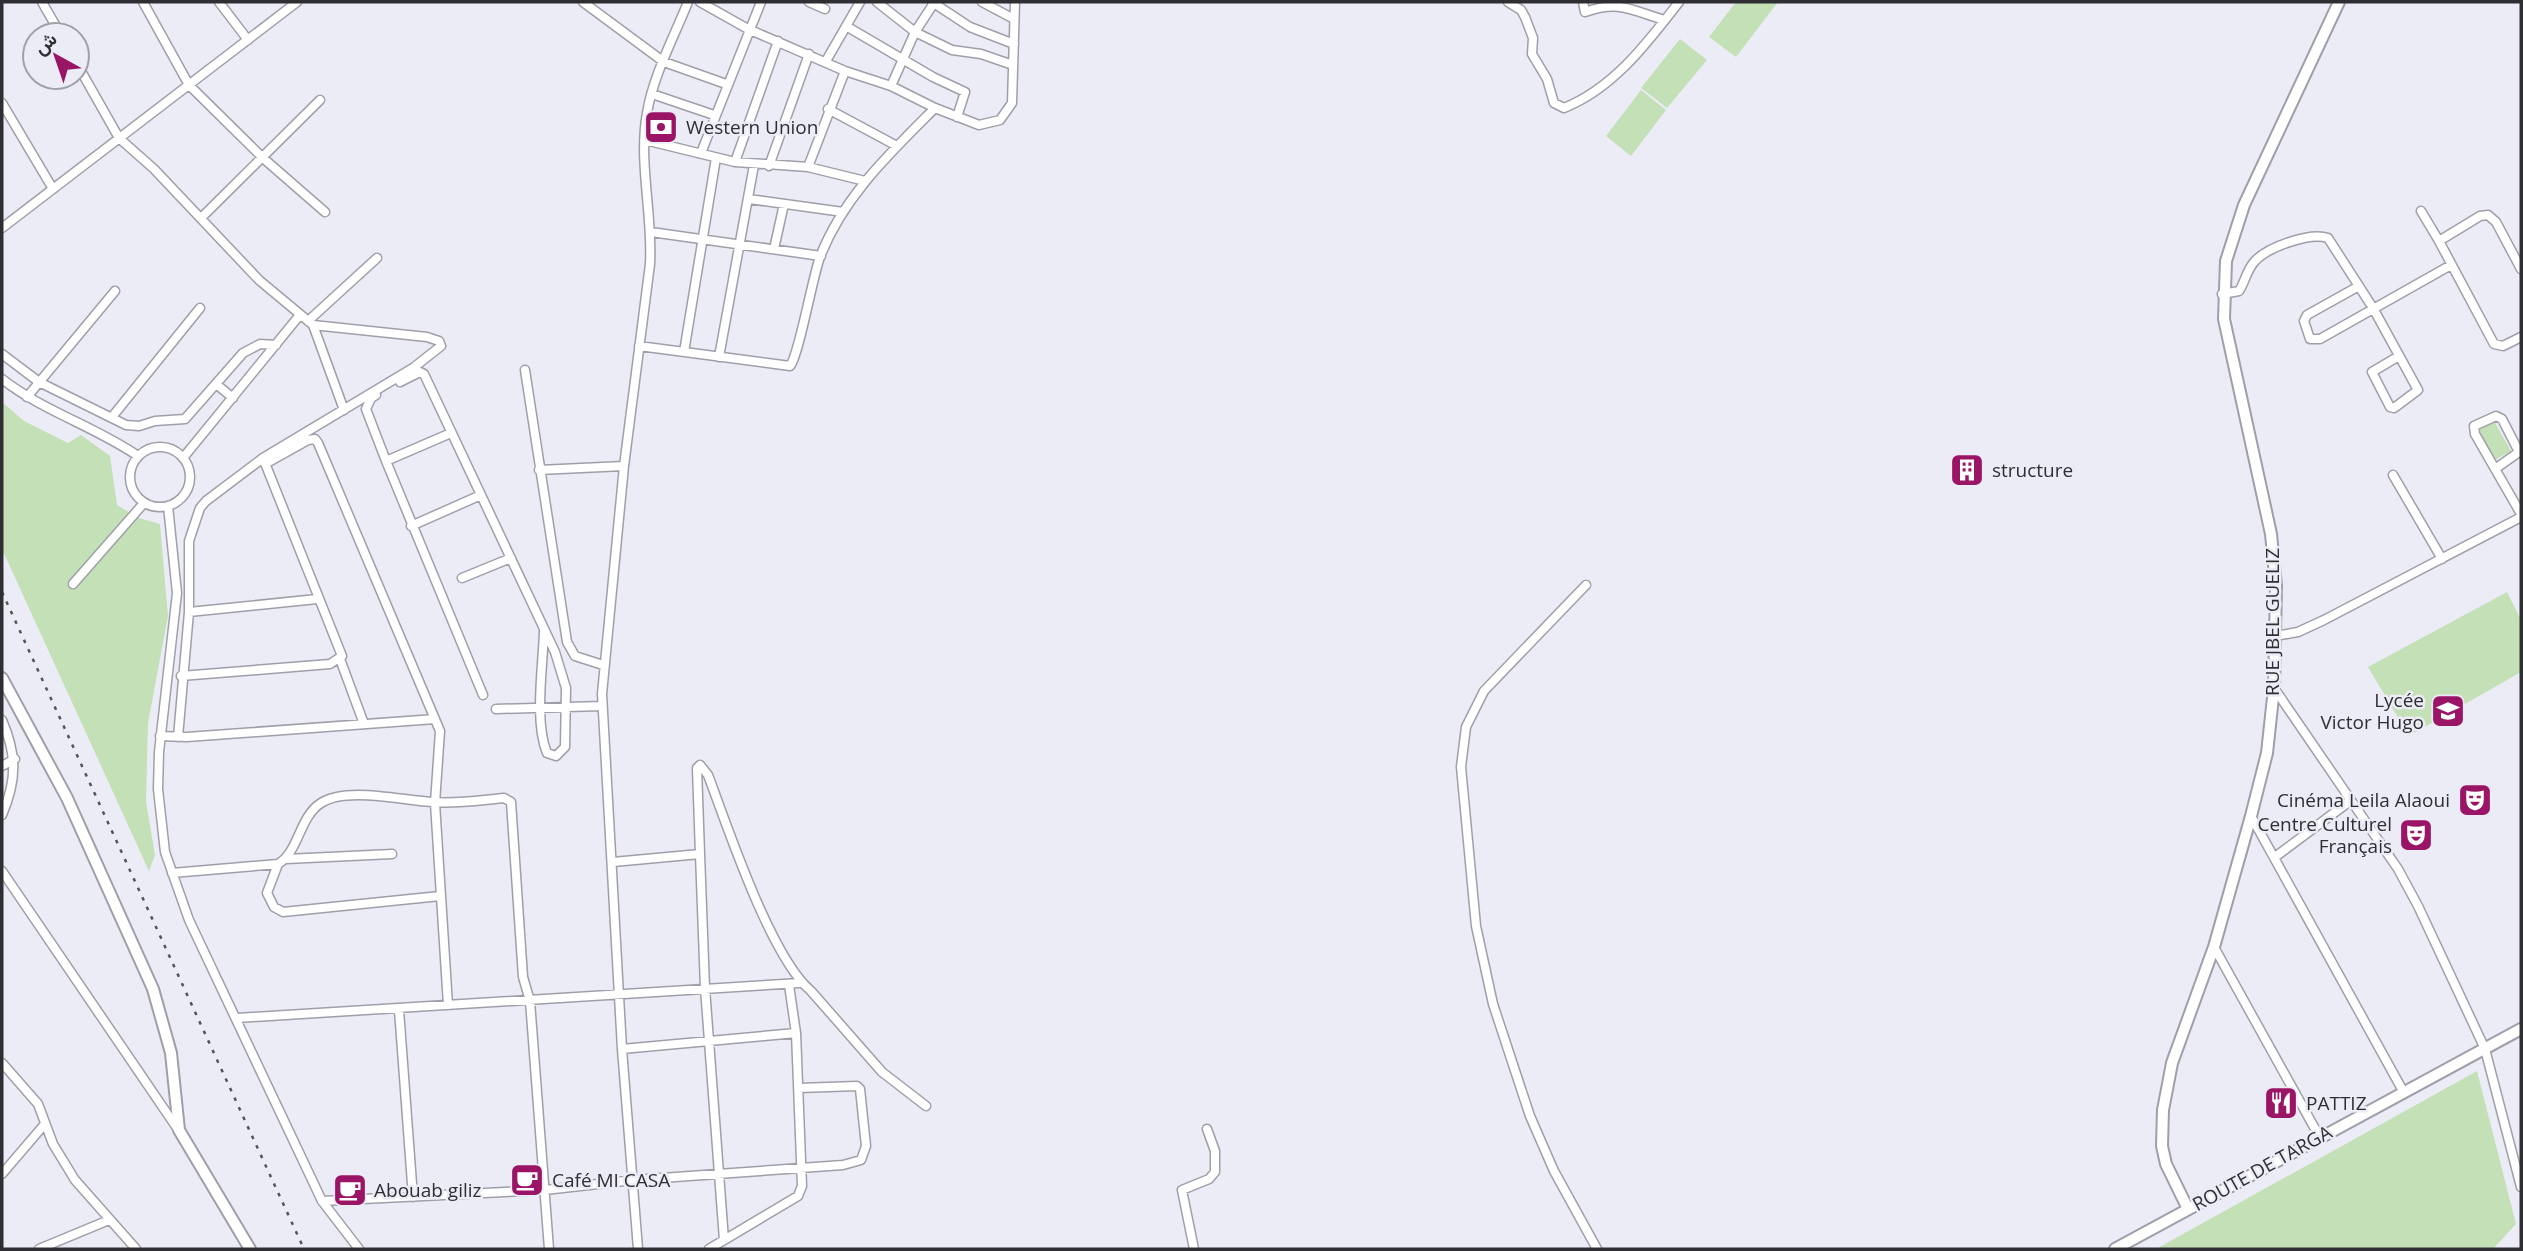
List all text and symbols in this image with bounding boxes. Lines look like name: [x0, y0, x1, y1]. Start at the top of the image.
north arrow: [21, 21, 91, 91]
text: ش: [28, 26, 62, 60]
bank icon: Western Union: [642, 108, 680, 146]
place label: Western Union: [686, 114, 818, 140]
building icon: structure: [1948, 451, 1986, 489]
place label: structure: [1992, 457, 2073, 483]
street label: RUE JBEL GUELIZ: [2259, 548, 2285, 696]
place label: Lycée Victor Hugo: [2320, 687, 2424, 735]
school or university icon: Lycée Victor Hugo: [2429, 692, 2467, 730]
theatre icon: Cinéma Leila Alaoui: [2456, 781, 2494, 819]
place label: Cinéma Leila Alaoui: [2277, 787, 2450, 813]
place label: Centre Culturel Français: [2257, 811, 2392, 859]
theatre icon: Centre Culturel Français: [2397, 816, 2435, 854]
restaurant icon: PATTIZ: [2262, 1084, 2300, 1122]
place label: PATTIZ: [2306, 1090, 2367, 1116]
street label: ROUTE DE TARGA: [2188, 1119, 2336, 1217]
cafe icon: Café MI CASA: [508, 1161, 546, 1199]
place label: Café MI CASA: [552, 1167, 670, 1193]
cafe icon: Abouab giliz: [331, 1171, 369, 1209]
place label: Abouab giliz: [374, 1177, 482, 1203]

